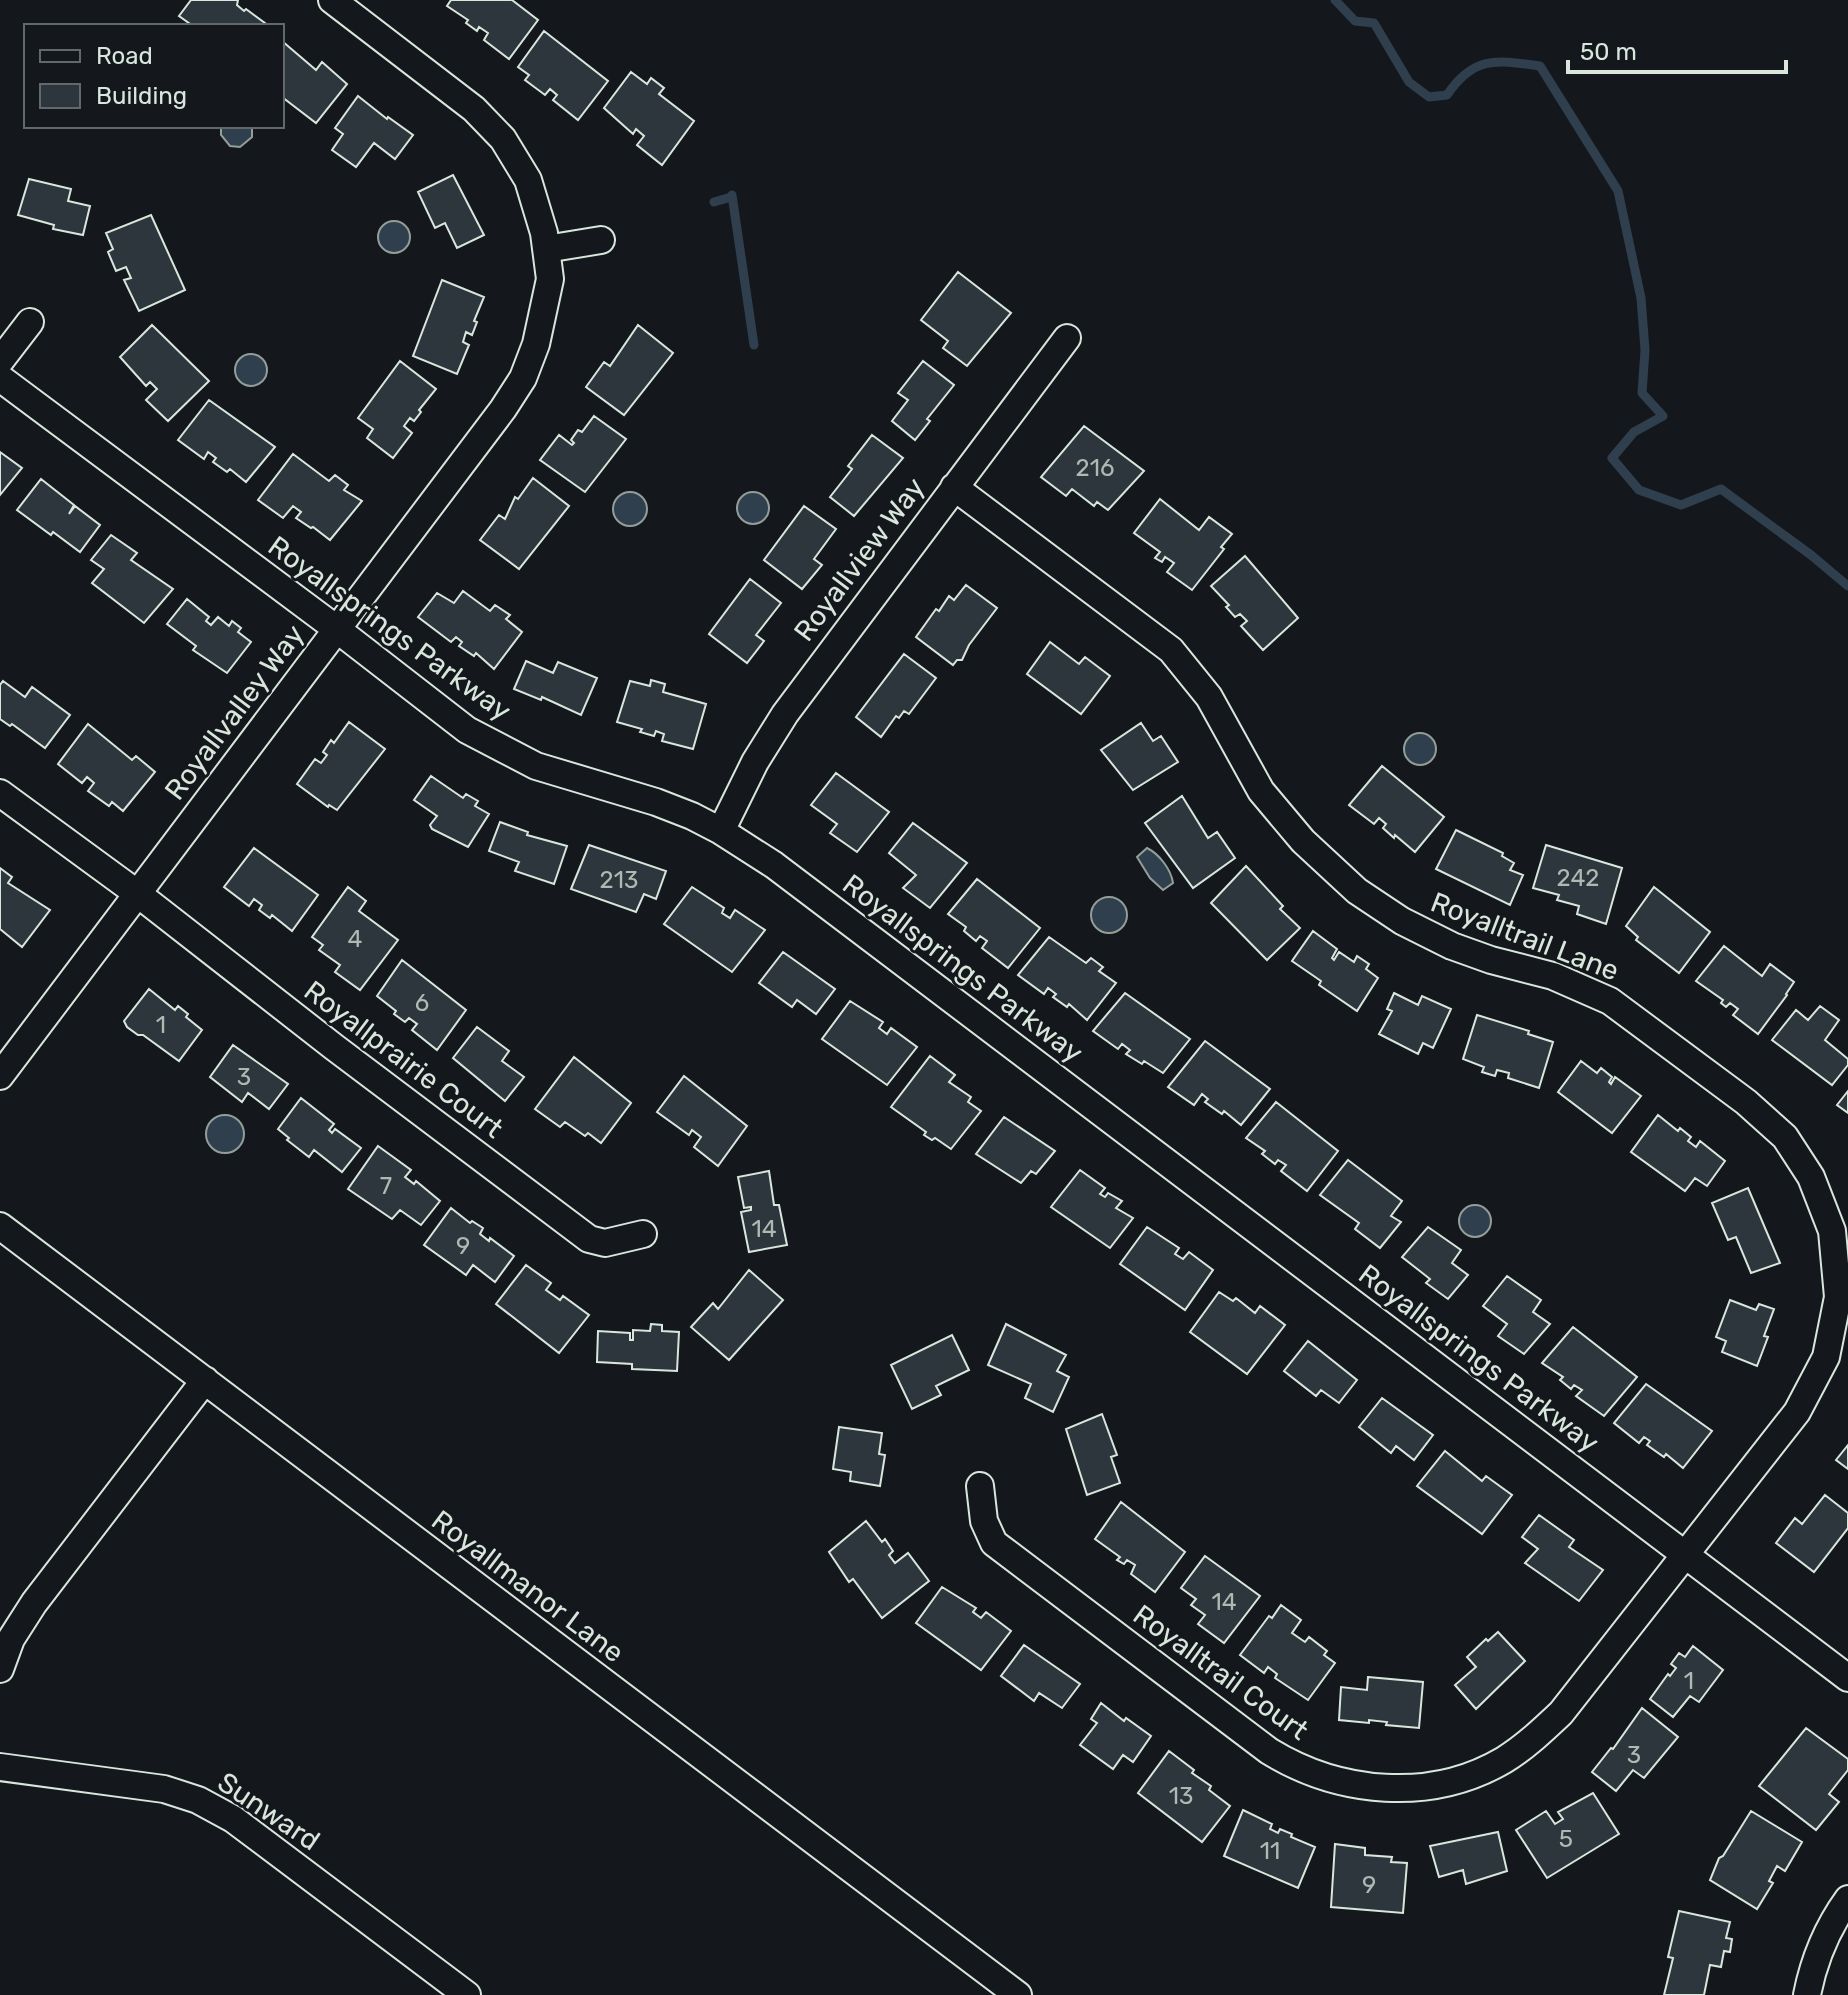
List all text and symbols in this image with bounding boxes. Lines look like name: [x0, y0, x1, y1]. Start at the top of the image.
legend: [24, 24, 284, 128]
scale bar: [1568, 24, 1786, 74]
text: 50 m: [1580, 38, 1637, 66]
text: Road: [96, 42, 153, 70]
text: Building: [96, 82, 187, 110]
house number: 216: [1076, 454, 1114, 482]
street label: Royallview Way: [787, 471, 932, 647]
street label: Royallsprings Parkway: [262, 529, 517, 727]
street label: Royallvalley Way: [158, 618, 311, 806]
house number: 242: [1557, 864, 1599, 892]
house number: 213: [600, 866, 638, 894]
street label: Royallsprings Parkway: [836, 867, 1089, 1069]
street label: Royalltrail Lane: [1426, 885, 1624, 987]
house number: 4: [348, 925, 363, 953]
street label: Royallprairie Court: [298, 974, 510, 1145]
house number: 6: [415, 989, 429, 1017]
house number: 1: [156, 1011, 166, 1039]
house number: 3: [237, 1063, 251, 1091]
house number: 7: [380, 1172, 392, 1200]
house number: 14: [751, 1215, 777, 1243]
house number: 9: [456, 1232, 470, 1260]
street label: Royallsprings Parkway: [1352, 1257, 1605, 1459]
street label: Royallmanor Lane: [425, 1503, 630, 1669]
house number: 14: [1211, 1588, 1237, 1616]
street label: Royalltrail Court: [1127, 1598, 1315, 1747]
house number: 1: [1684, 1667, 1694, 1695]
house number: 3: [1627, 1741, 1641, 1769]
street label: Sunward: [212, 1765, 326, 1857]
house number: 13: [1169, 1782, 1193, 1810]
house number: 5: [1559, 1825, 1573, 1853]
house number: 11: [1260, 1837, 1280, 1865]
house number: 9: [1362, 1871, 1376, 1899]

